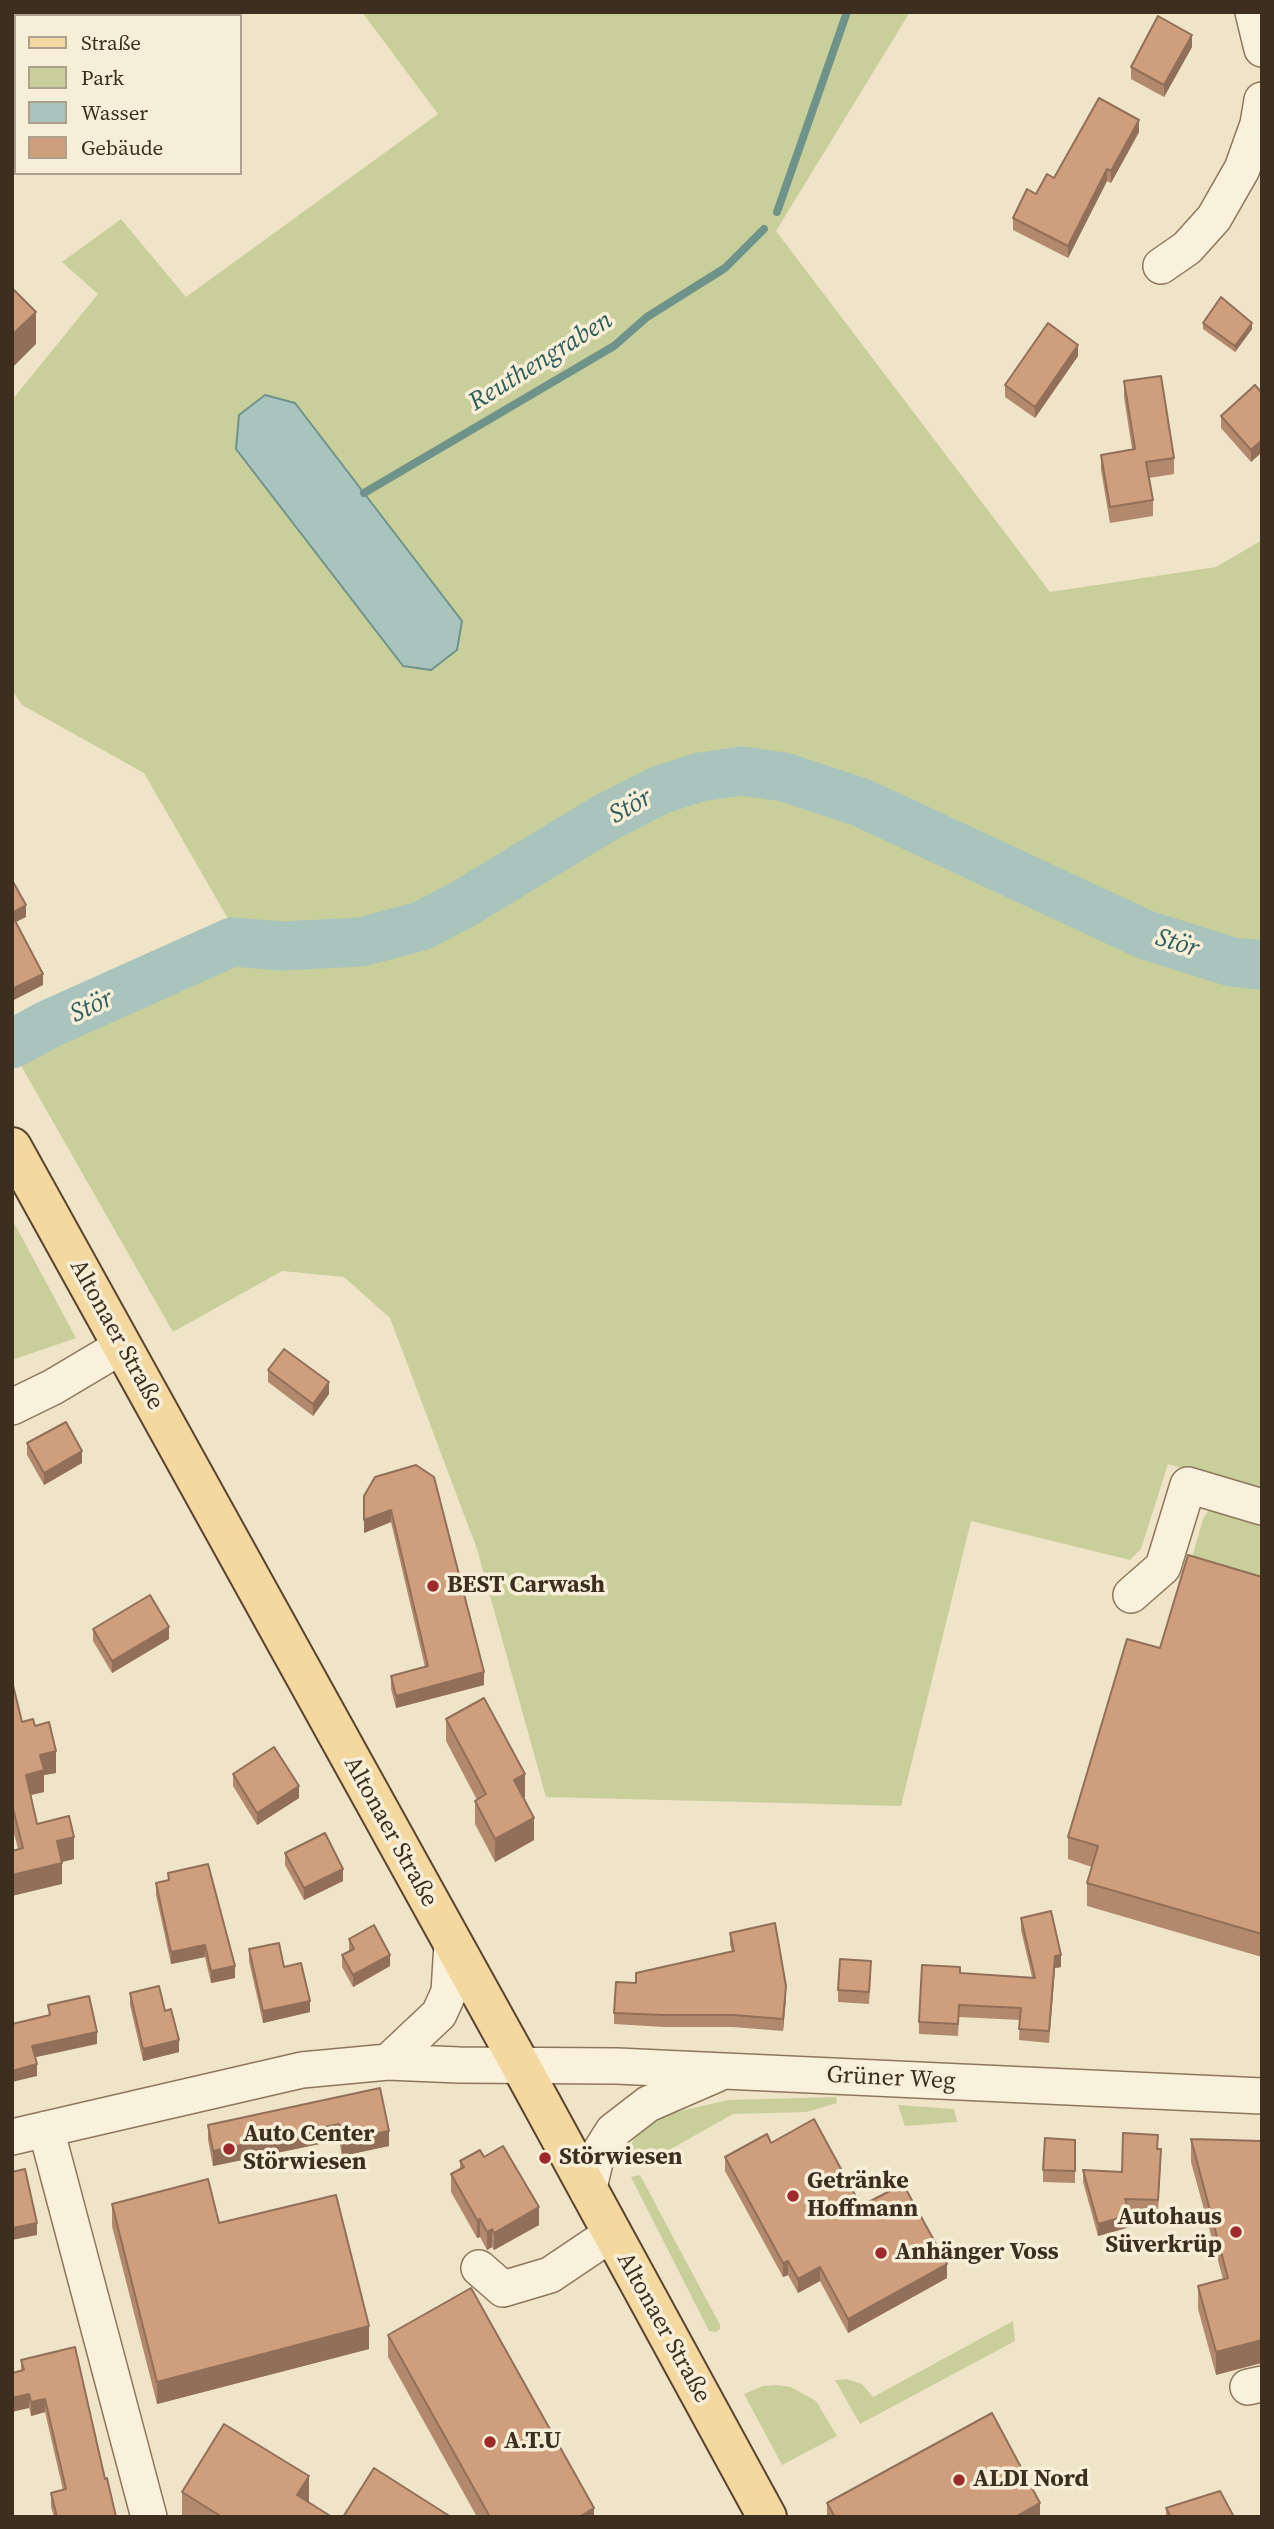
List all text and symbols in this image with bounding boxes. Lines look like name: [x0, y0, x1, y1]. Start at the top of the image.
legend: [14, 14, 242, 175]
text: Straße: [81, 28, 141, 57]
text: Park: [81, 63, 124, 92]
text: Wasser: [81, 98, 148, 127]
text: Gebäude: [81, 133, 163, 162]
water label: Reuthengraben: [463, 305, 619, 419]
water label: Stör: [604, 783, 658, 831]
water label: Stör: [1152, 923, 1202, 965]
water label: Stör: [66, 984, 118, 1030]
street label: Altonaer Straße: [63, 1255, 169, 1415]
place label: BEST Carwash: [447, 1572, 605, 1600]
marker: BEST Carwash: [425, 1578, 441, 1594]
street label: Altonaer Straße: [337, 1752, 443, 1912]
street label: Grüner Weg: [826, 2061, 956, 2097]
place label: Auto Center Störwiesen: [243, 2121, 374, 2177]
marker: Auto Center Störwiesen: [221, 2141, 237, 2157]
place label: Störwiesen: [559, 2144, 683, 2172]
marker: Störwiesen: [537, 2150, 553, 2166]
place label: Getränke Hoffmann: [807, 2168, 918, 2224]
marker: Getränke Hoffmann: [785, 2188, 801, 2204]
place label: Autohaus Süverkrüp: [1105, 2204, 1222, 2260]
marker: Autohaus Süverkrüp: [1228, 2224, 1244, 2240]
place label: Anhänger Voss: [895, 2239, 1059, 2267]
marker: Anhänger Voss: [873, 2245, 889, 2261]
street label: Altonaer Straße: [610, 2248, 716, 2408]
place label: A.T.U: [504, 2428, 561, 2456]
marker: A.T.U: [482, 2434, 498, 2450]
place label: ALDI Nord: [973, 2466, 1089, 2494]
marker: ALDI Nord: [951, 2472, 967, 2488]

